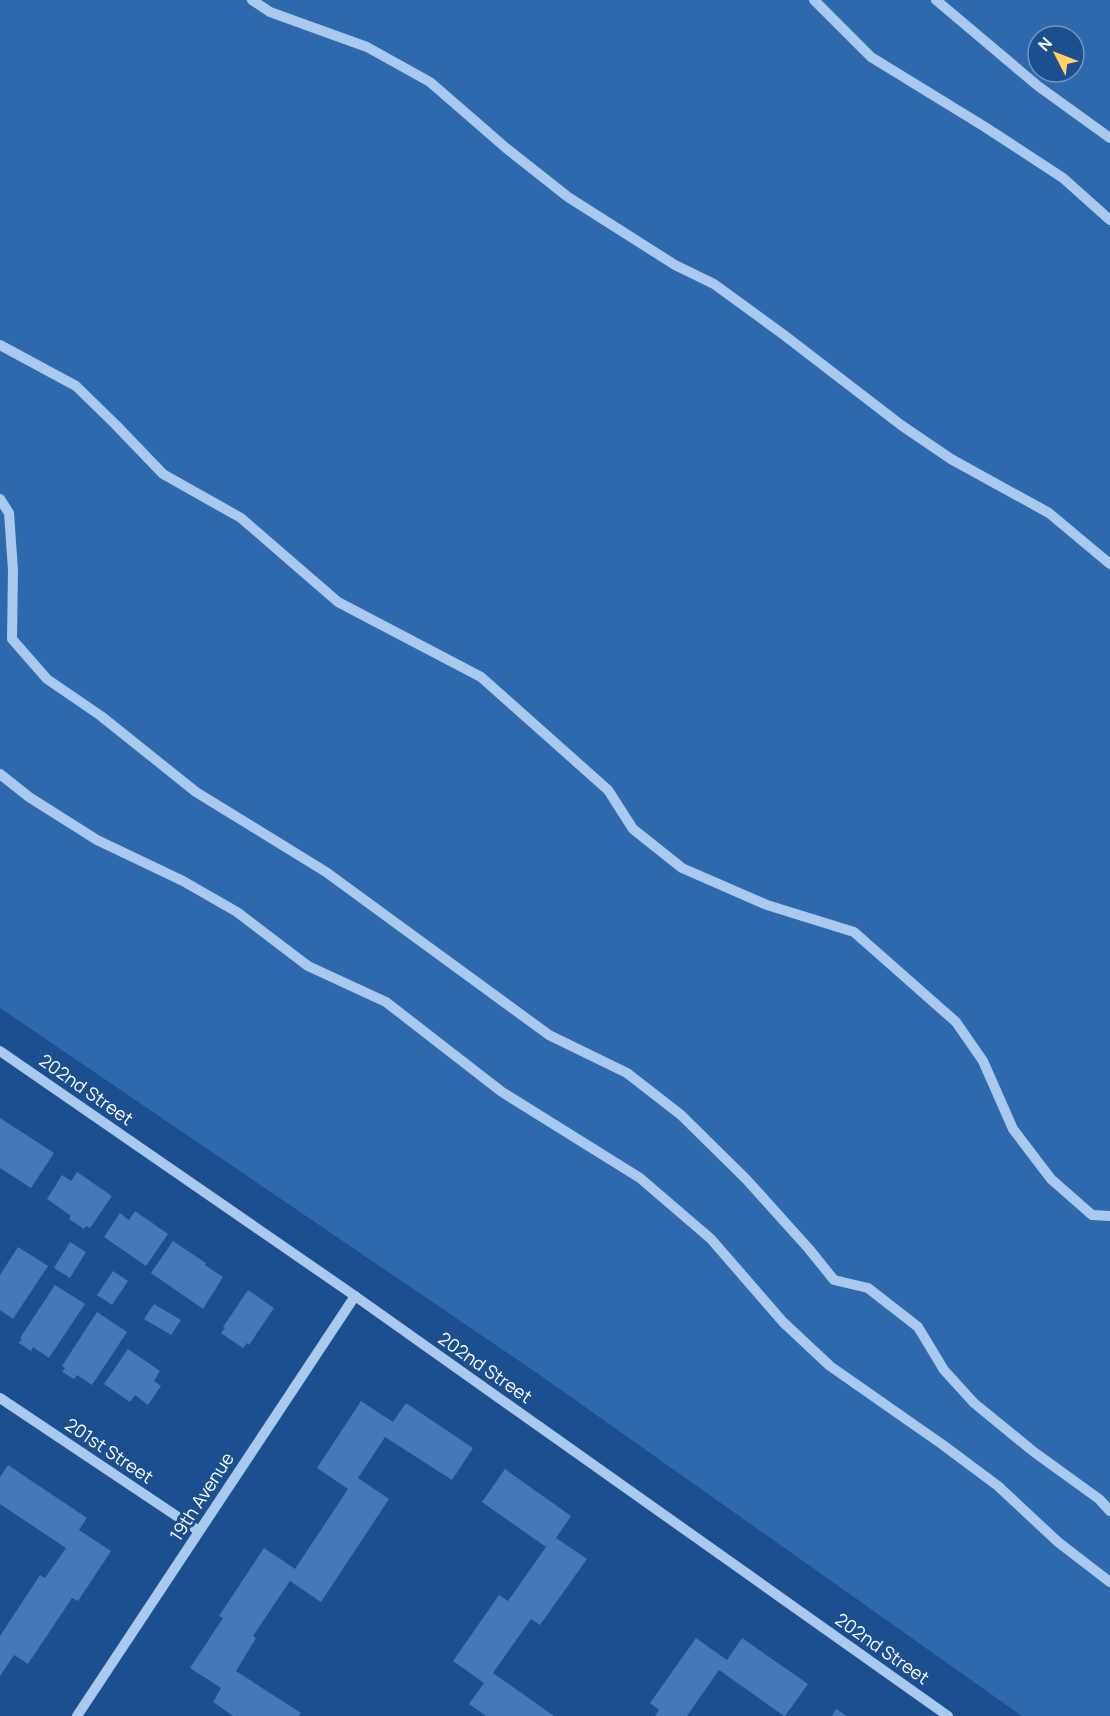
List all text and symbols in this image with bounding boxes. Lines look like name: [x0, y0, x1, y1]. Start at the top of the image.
north arrow: [1026, 24, 1086, 84]
text: N: [1033, 32, 1057, 56]
street label: 202nd Street: [35, 1048, 138, 1130]
street label: 202nd Street: [434, 1326, 537, 1408]
street label: 201st Street: [61, 1412, 158, 1488]
street label: 19th Avenue: [164, 1447, 239, 1545]
street label: 202nd Street: [831, 1607, 934, 1689]

